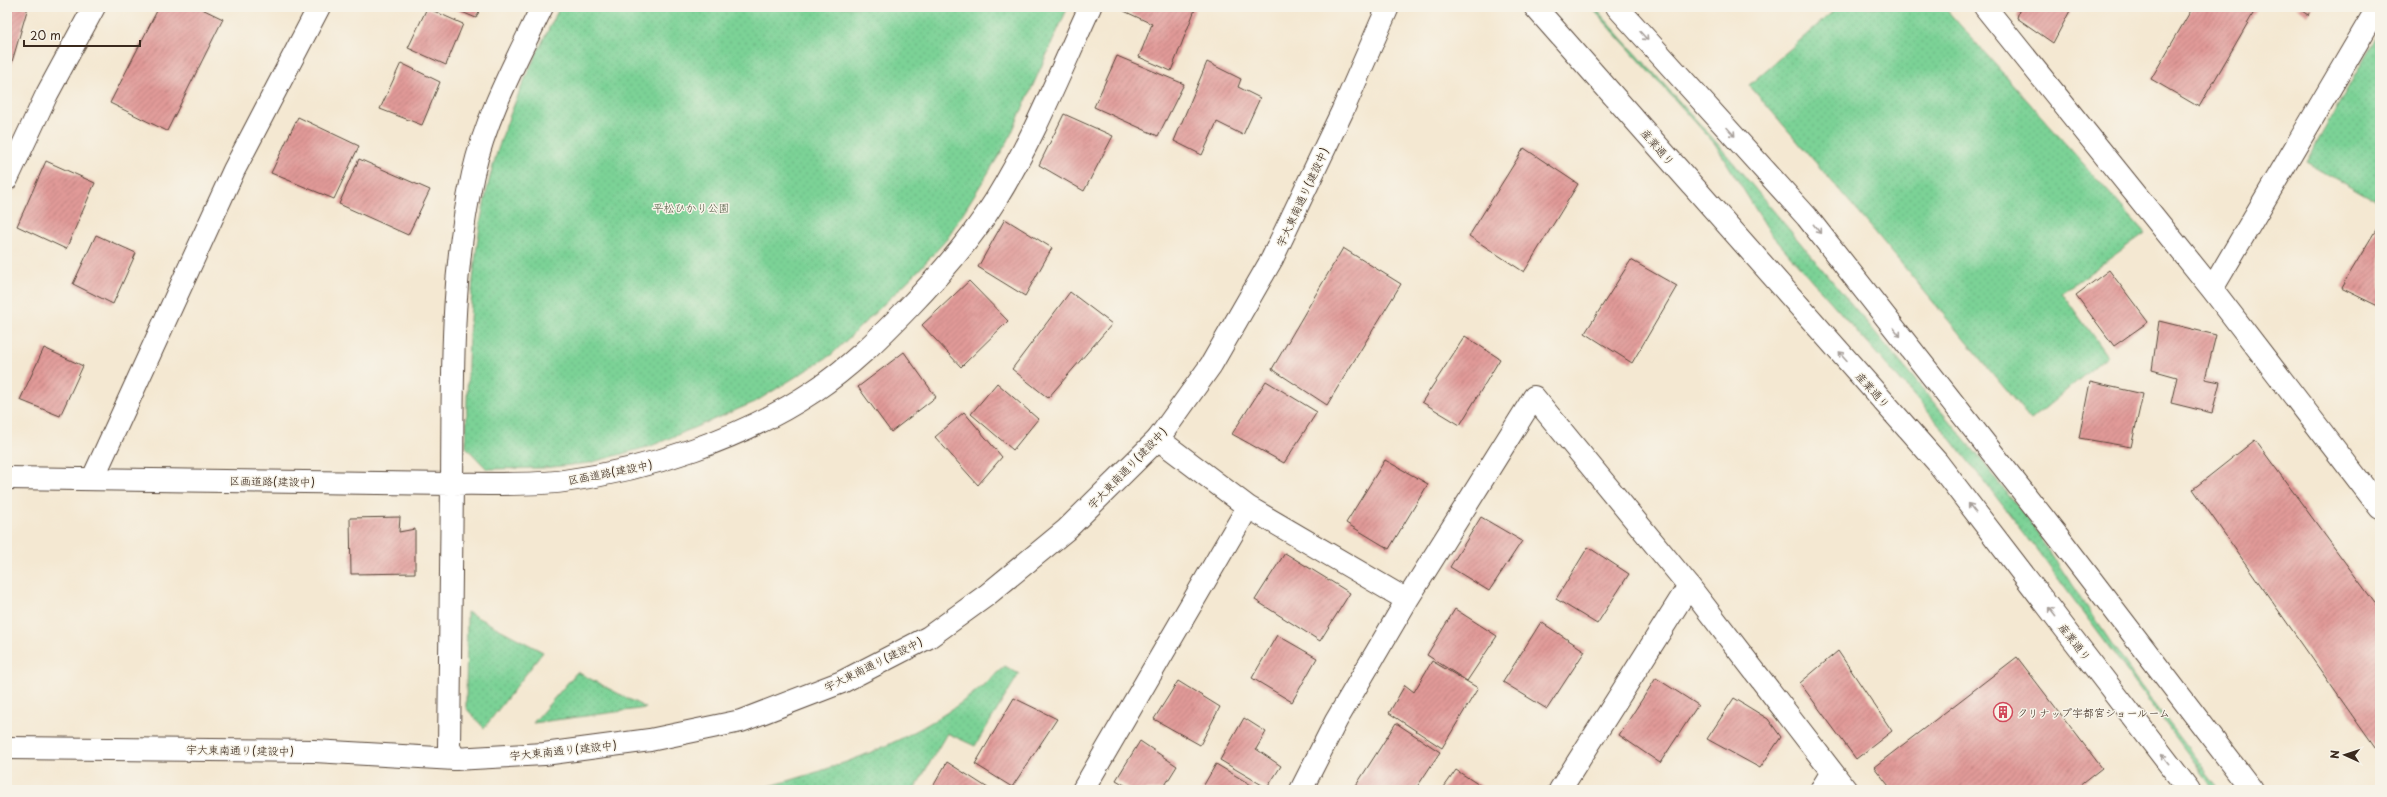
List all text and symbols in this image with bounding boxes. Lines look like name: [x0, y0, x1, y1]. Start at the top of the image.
scale bar: [24, 22, 140, 48]
text: 20 m: [30, 26, 61, 44]
one-way arrow: [1639, 31, 1648, 41]
street label: 産業通り: [1637, 125, 1679, 169]
one-way arrow: [1726, 127, 1736, 137]
street label: 宇大東南通り(建設中): [1272, 145, 1332, 249]
park label: 平松ひかり公園: [653, 199, 730, 216]
one-way arrow: [1813, 224, 1822, 235]
one-way arrow: [1893, 326, 1902, 337]
one-way arrow: [1838, 351, 1848, 361]
street label: 産業通り: [1852, 368, 1894, 412]
street label: 宇大東南通り(建設中): [1083, 423, 1171, 513]
street label: 区画道路(建設中): [566, 455, 654, 489]
street label: 区画道路(建設中): [229, 472, 315, 490]
one-way arrow: [1968, 503, 1977, 514]
one-way arrow: [2047, 606, 2056, 617]
street label: 産業通り: [2055, 619, 2095, 665]
street label: 宇大東南通り(建設中): [821, 633, 925, 695]
building icon: クリナップ宇都宮ショールーム: [1992, 701, 2014, 723]
place label: クリナップ宇都宮ショールーム: [2017, 704, 2170, 721]
north arrow: [2325, 735, 2365, 775]
street label: 宇大東南通り(建設中): [509, 736, 617, 764]
street label: 宇大東南通り(建設中): [186, 741, 294, 759]
text: N: [2326, 749, 2343, 759]
one-way arrow: [2161, 754, 2169, 765]

